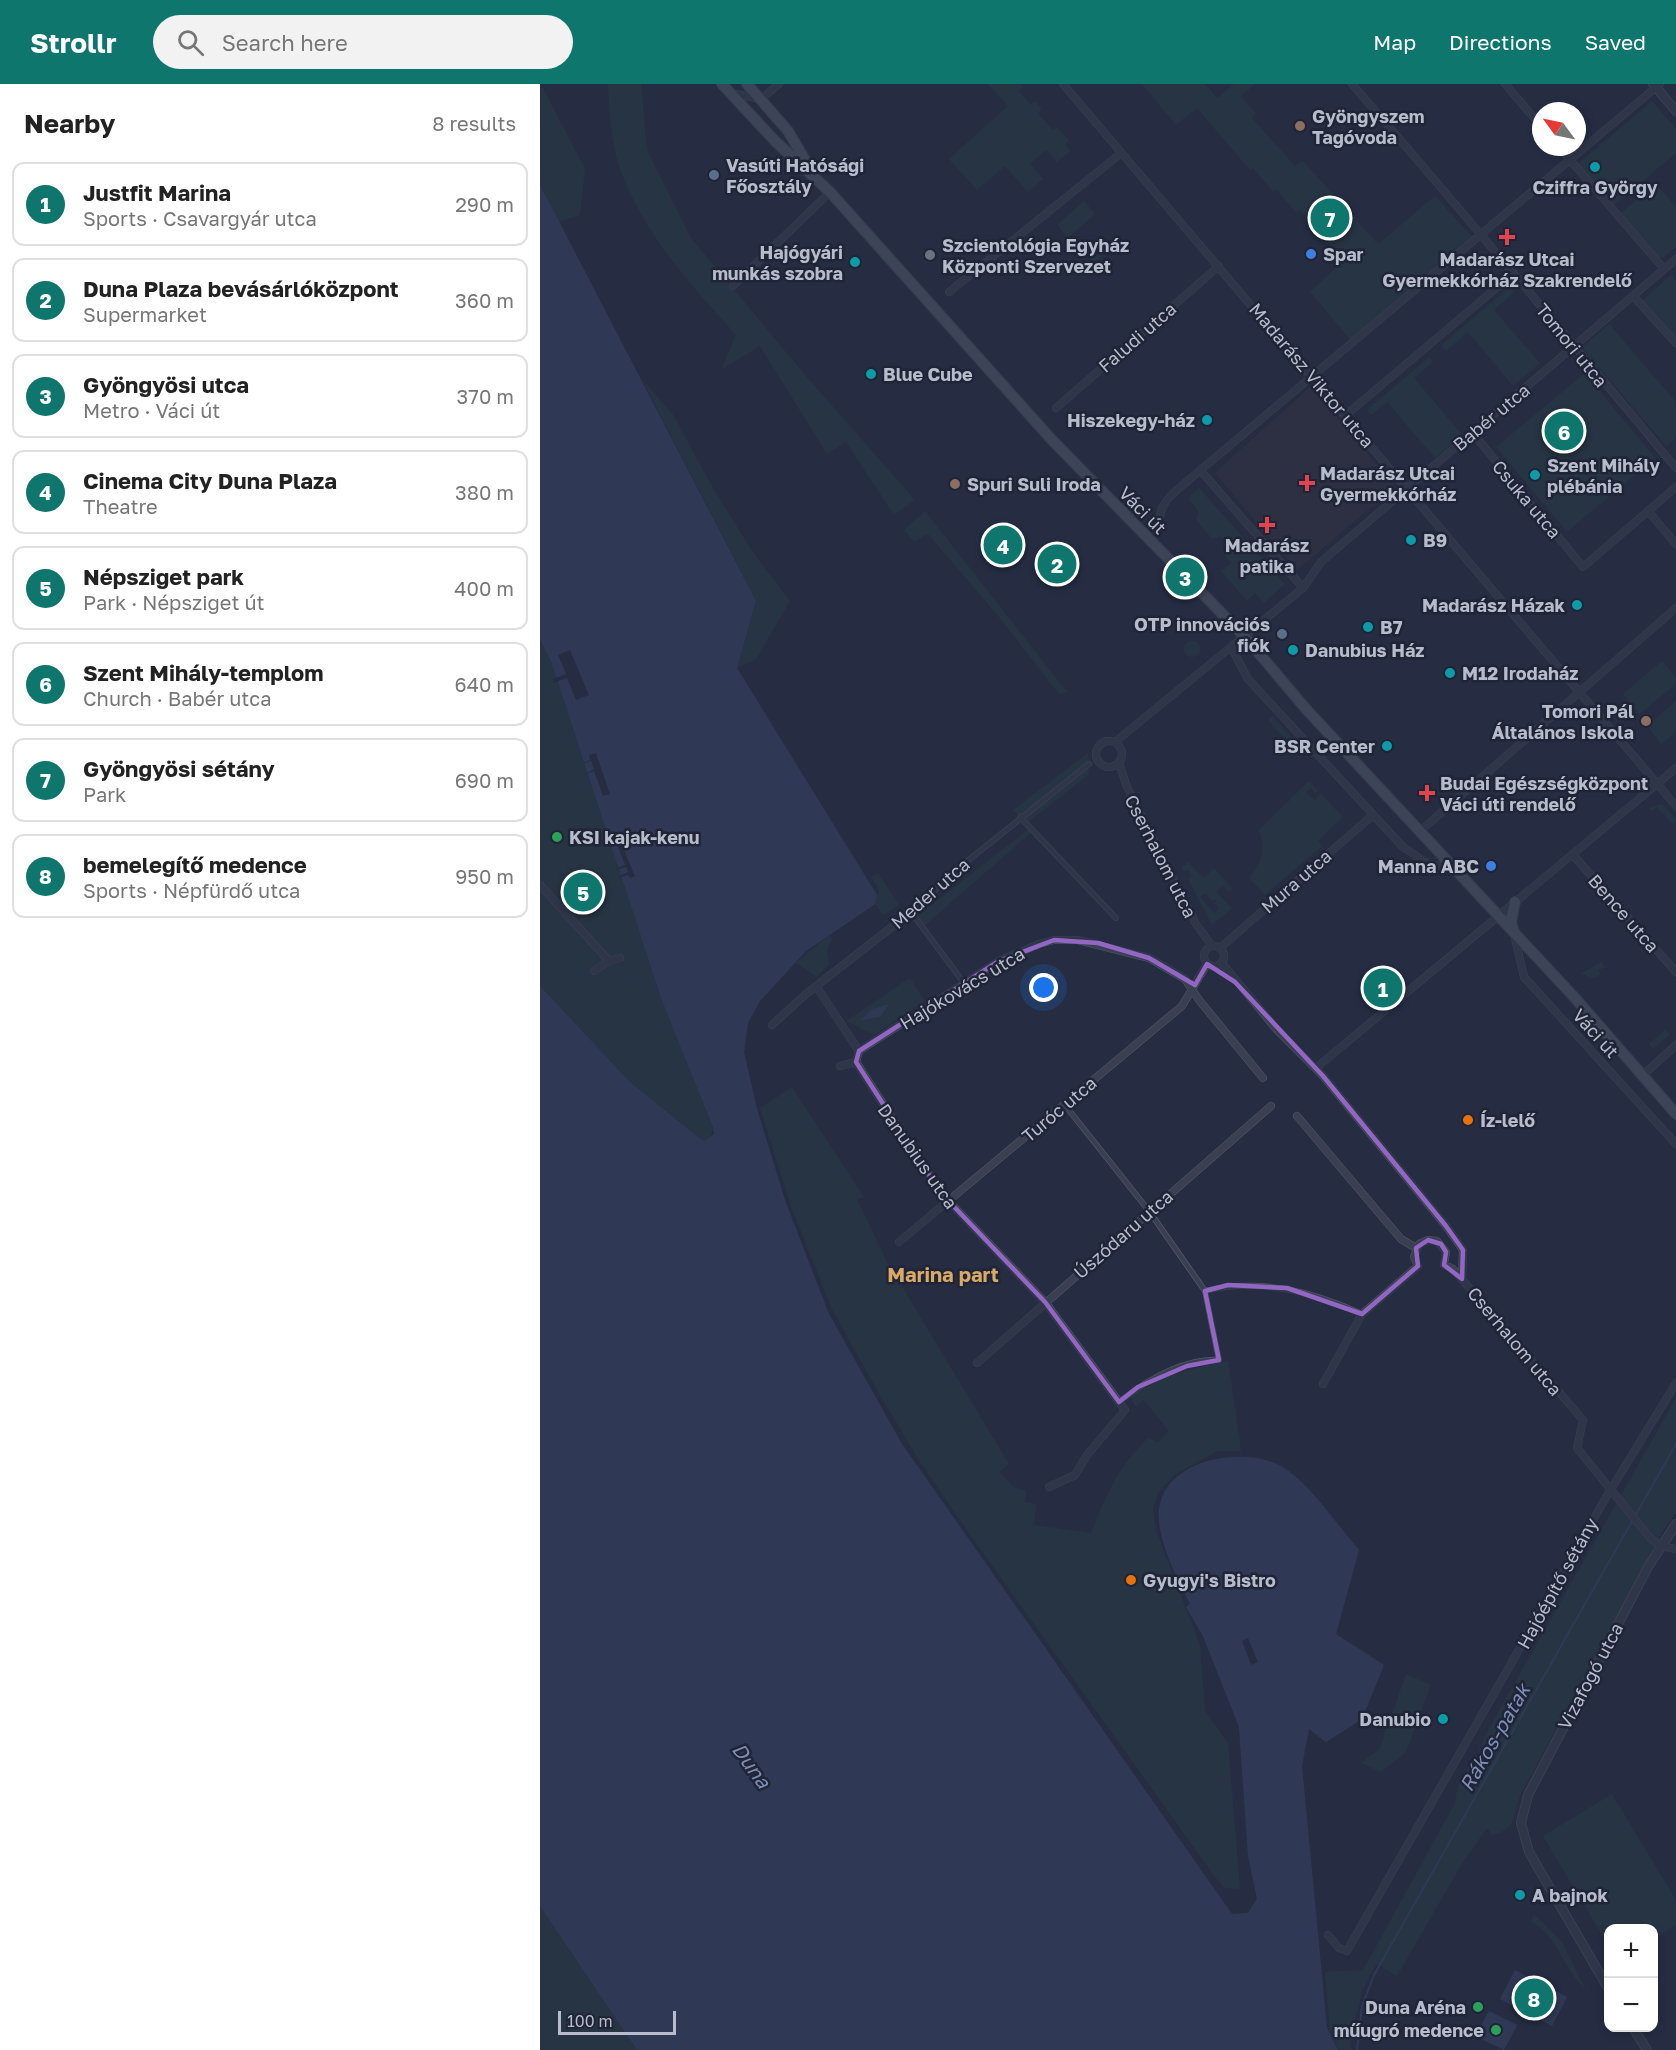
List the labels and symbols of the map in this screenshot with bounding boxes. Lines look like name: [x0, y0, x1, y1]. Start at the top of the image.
north arrow: [1532, 102, 1586, 156]
place label: Gyöngyszem Tagóvoda: [1312, 105, 1425, 148]
marker: Gyöngyszem Tagóvoda: [1293, 119, 1307, 133]
place label: Vasúti Hatósági Főosztály: [726, 154, 864, 197]
marker: Cziffra György: [1588, 160, 1602, 174]
marker: Vasúti Hatósági Főosztály: [707, 168, 721, 182]
place label: Cziffra György: [1533, 176, 1658, 198]
pin: 7: [1310, 196, 1350, 240]
marker: Madarász Utcai Gyermekkórház Szakrendelő: [1498, 228, 1516, 246]
place label: Szcientológia Egyház Központi Szervezet: [942, 234, 1129, 277]
place label: Hajógyári munkás szobra: [712, 241, 843, 284]
place label: Spar: [1323, 243, 1364, 265]
marker: Spar: [1304, 247, 1318, 261]
marker: Szcientológia Egyház Központi Szervezet: [923, 248, 937, 262]
place label: Madarász Utcai Gyermekkórház Szakrendelő: [1382, 248, 1633, 291]
marker: Hajógyári munkás szobra: [848, 255, 862, 269]
street label: Faludi utca: [1094, 297, 1180, 377]
street label: Madarász Viktor utca: [1245, 298, 1379, 452]
street label: Tomori utca: [1532, 299, 1612, 391]
place label: Blue Cube: [883, 363, 973, 385]
marker: Blue Cube: [864, 367, 878, 381]
street label: Babér utca: [1448, 379, 1534, 455]
pin: 6: [1544, 408, 1584, 454]
place label: Hiszekegy-ház: [1067, 409, 1195, 431]
marker: Hiszekegy-ház: [1200, 413, 1214, 427]
place label: Szent Mihály plébánia: [1547, 454, 1660, 497]
street label: Csuka utca: [1488, 455, 1566, 543]
place label: Madarász Utcai Gyermekkórház: [1320, 462, 1457, 505]
marker: Szent Mihály plébánia: [1528, 468, 1542, 482]
place label: Spuri Suli Iroda: [967, 473, 1101, 495]
marker: Madarász Utcai Gyermekkórház: [1298, 474, 1316, 492]
marker: Spuri Suli Iroda: [948, 477, 962, 491]
street label: Váci út: [1115, 482, 1171, 538]
marker: Madarász patika: [1260, 518, 1274, 532]
pin: 4: [984, 522, 1022, 568]
place label: B9: [1423, 529, 1447, 551]
marker: B9: [1404, 533, 1418, 547]
place label: Madarász patika: [1225, 534, 1309, 577]
pin: 2: [1038, 542, 1076, 586]
pin: 3: [1166, 554, 1204, 600]
place label: Madarász Házak: [1422, 594, 1566, 616]
marker: Madarász Házak: [1570, 598, 1584, 612]
place label: OTP innovációs fiók: [1134, 613, 1271, 656]
place label: B7: [1380, 616, 1403, 638]
marker: B7: [1361, 620, 1375, 634]
marker: OTP innovációs fiók: [1275, 627, 1289, 641]
place label: Danubius Ház: [1305, 639, 1425, 661]
marker: Danubius Ház: [1286, 643, 1300, 657]
place label: M12 Irodaház: [1462, 662, 1578, 684]
marker: M12 Irodaház: [1443, 666, 1457, 680]
place label: Tomori Pál Általános Iskola: [1492, 700, 1634, 743]
marker: Tomori Pál Általános Iskola: [1639, 714, 1653, 728]
place label: BSR Center: [1274, 735, 1375, 757]
marker: BSR Center: [1380, 739, 1394, 753]
place label: Budai Egészségközpont Váci úti rendelő: [1440, 772, 1648, 815]
marker: Budai Egészségközpont Váci úti rendelő: [1418, 784, 1436, 802]
street label: Cserhalom utca: [1120, 791, 1202, 921]
place label: KSI kajak-kenu: [569, 826, 699, 848]
marker: KSI kajak-kenu: [550, 830, 564, 844]
street label: Mura utca: [1256, 845, 1336, 917]
street label: Meder utca: [886, 853, 974, 933]
place label: Manna ABC: [1378, 855, 1479, 877]
marker: Manna ABC: [1484, 859, 1498, 873]
street label: Bence utca: [1584, 869, 1664, 957]
pin: 5: [564, 870, 603, 914]
street label: Hajókovács utca: [896, 942, 1028, 1034]
pin: 1: [1364, 966, 1402, 1010]
your location: [1029, 973, 1058, 1002]
street label: Váci út: [1568, 1004, 1624, 1062]
street label: Turóc utca: [1017, 1072, 1101, 1146]
street label: Danubius utca: [874, 1099, 962, 1213]
place label: Íz-lelő: [1480, 1109, 1536, 1131]
marker: Íz-lelő: [1461, 1113, 1475, 1127]
street label: Úszódaru utca: [1069, 1185, 1177, 1283]
district label: Marina part: [887, 1262, 999, 1286]
street label: Cserhalom utca: [1463, 1282, 1567, 1400]
street label: Hajóépítő sétány: [1512, 1514, 1602, 1652]
place label: Gyugyi's Bistro: [1143, 1569, 1276, 1591]
marker: Gyugyi's Bistro: [1124, 1573, 1138, 1587]
street label: Vizafogó utca: [1553, 1619, 1627, 1733]
water label: Rákos-patak: [1454, 1677, 1536, 1795]
place label: Danubio: [1359, 1708, 1431, 1730]
marker: Danubio: [1436, 1712, 1450, 1726]
water label: Duna: [728, 1738, 777, 1793]
place label: A bajnok: [1532, 1884, 1608, 1906]
marker: A bajnok: [1513, 1888, 1527, 1902]
pin: 8: [1514, 1976, 1554, 2020]
place label: Duna Aréna: [1365, 1996, 1466, 2018]
marker: Duna Aréna: [1471, 2000, 1485, 2014]
scale bar: [558, 2008, 676, 2036]
place label: műugró medence: [1334, 2019, 1484, 2041]
marker: műugró medence: [1489, 2023, 1503, 2037]

